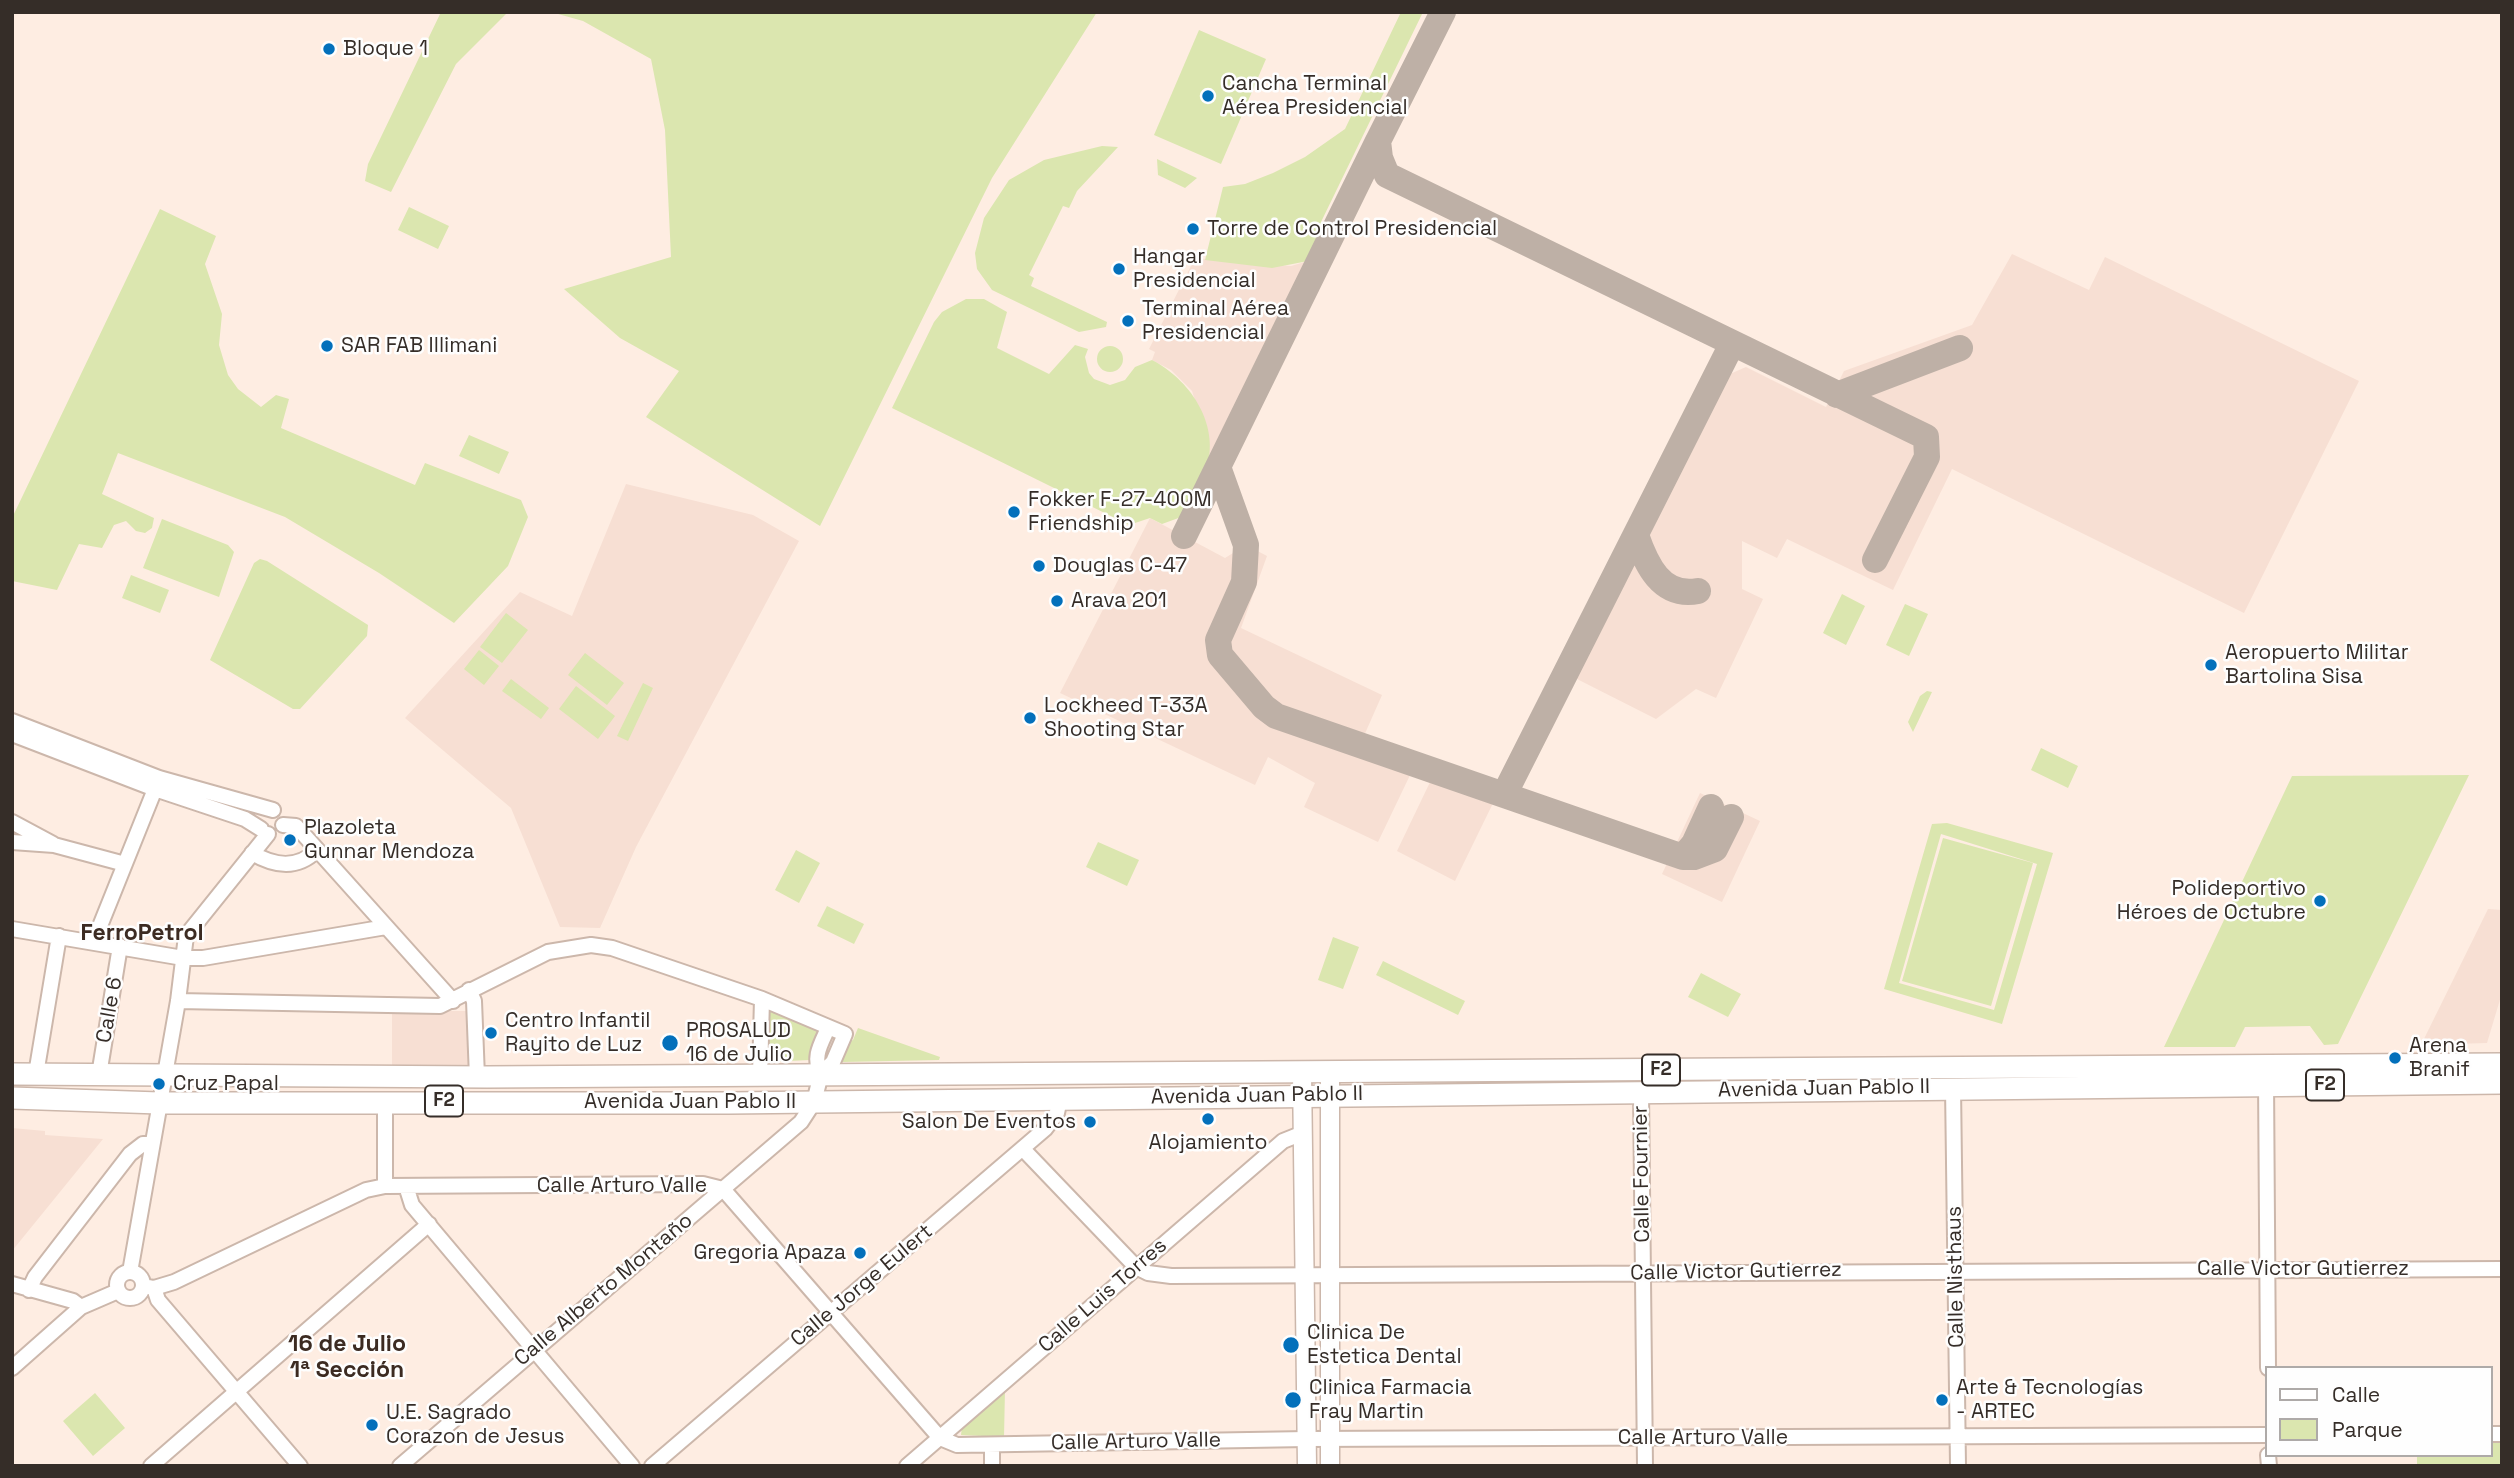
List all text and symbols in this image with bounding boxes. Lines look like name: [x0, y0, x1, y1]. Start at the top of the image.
place label: Bloque 1: [343, 36, 428, 62]
marker: Bloque 1: [321, 41, 337, 57]
place label: Cancha Terminal Aérea Presidencial: [1222, 71, 1408, 121]
marker: Cancha Terminal Aérea Presidencial: [1200, 88, 1216, 104]
place label: Torre de Control Presidencial: [1207, 216, 1497, 242]
marker: Torre de Control Presidencial: [1185, 221, 1201, 237]
place label: Hangar Presidencial: [1133, 244, 1256, 294]
marker: Hangar Presidencial: [1111, 261, 1127, 277]
place label: Terminal Aérea Presidencial: [1142, 296, 1289, 346]
marker: Terminal Aérea Presidencial: [1120, 313, 1136, 329]
place label: SAR FAB Illimani: [341, 333, 497, 359]
marker: SAR FAB Illimani: [319, 338, 335, 354]
place label: Fokker F-27-400M Friendship: [1028, 487, 1212, 537]
marker: Fokker F-27-400M Friendship: [1006, 504, 1022, 520]
place label: Douglas C-47: [1053, 553, 1187, 579]
marker: Douglas C-47: [1031, 558, 1047, 574]
place label: Arava 201: [1071, 588, 1167, 614]
marker: Arava 201: [1049, 593, 1065, 609]
place label: Aeropuerto Militar Bartolina Sisa: [2225, 640, 2409, 690]
marker: Aeropuerto Militar Bartolina Sisa: [2203, 657, 2219, 673]
place label: Lockheed T-33A Shooting Star: [1044, 693, 1208, 743]
marker: Lockheed T-33A Shooting Star: [1022, 710, 1038, 726]
place label: Plazoleta Gunnar Mendoza: [304, 815, 474, 865]
marker: Plazoleta Gunnar Mendoza: [282, 832, 298, 848]
place label: Polideportivo Héroes de Octubre: [2117, 876, 2306, 926]
marker: Polideportivo Héroes de Octubre: [2312, 893, 2328, 909]
district label: FerroPetrol: [80, 920, 204, 948]
street label: Calle 6: [92, 975, 128, 1045]
place label: Centro Infantil Rayito de Luz: [505, 1008, 650, 1058]
place label: PROSALUD 16 de Julio: [686, 1018, 792, 1068]
marker: Centro Infantil Rayito de Luz: [483, 1025, 499, 1041]
marker: PROSALUD 16 de Julio: [660, 1033, 680, 1053]
place label: Arena Branif: [2409, 1033, 2470, 1083]
marker: Arena Branif: [2387, 1050, 2403, 1066]
road number: F2: [1642, 1054, 1680, 1086]
road number: F2: [2306, 1070, 2344, 1100]
place label: Cruz Papal: [173, 1071, 279, 1097]
street label: Avenida Juan Pablo II: [1718, 1075, 1930, 1103]
marker: Cruz Papal: [151, 1076, 167, 1092]
street label: Avenida Juan Pablo II: [1151, 1082, 1363, 1110]
road number: F2: [425, 1086, 463, 1116]
street label: Avenida Juan Pablo II: [584, 1089, 796, 1115]
street label: Calle Fournier: [1628, 1105, 1656, 1243]
place label: Salon De Eventos: [902, 1109, 1076, 1135]
marker: Alojamiento: [1200, 1111, 1216, 1127]
marker: Salon De Eventos: [1082, 1114, 1098, 1130]
place label: Alojamiento: [1148, 1130, 1268, 1156]
street label: Calle Arturo Valle: [537, 1173, 707, 1199]
street label: Calle Nisthaus: [1942, 1206, 1970, 1348]
street label: Calle Alberto Montaño: [510, 1208, 698, 1372]
street label: Calle Jorge Eulert: [786, 1219, 938, 1353]
street label: Calle Luis Torres: [1034, 1233, 1172, 1359]
place label: Gregoria Apaza: [693, 1240, 846, 1266]
marker: Gregoria Apaza: [852, 1245, 868, 1261]
street label: Calle Victor Gutierrez: [2197, 1256, 2409, 1282]
street label: Calle Victor Gutierrez: [1630, 1258, 1842, 1286]
place label: Clinica De Estetica Dental: [1307, 1320, 1462, 1370]
district label: 16 de Julio 1ª Sección: [288, 1331, 406, 1385]
marker: Clinica De Estetica Dental: [1281, 1335, 1301, 1355]
legend: [2266, 1366, 2493, 1457]
place label: Clinica Farmacia Fray Martin: [1309, 1375, 1472, 1425]
place label: Arte & Tecnologías - ARTEC: [1956, 1375, 2143, 1425]
text: Calle: [2332, 1381, 2380, 1408]
marker: Clinica Farmacia Fray Martin: [1283, 1390, 1303, 1410]
marker: Arte & Tecnologías - ARTEC: [1934, 1392, 1950, 1408]
place label: U.E. Sagrado Corazon de Jesus: [386, 1400, 565, 1450]
text: Parque: [2332, 1416, 2403, 1443]
marker: U.E. Sagrado Corazon de Jesus: [364, 1417, 380, 1433]
street label: Calle Arturo Valle: [1618, 1425, 1788, 1451]
street label: Calle Arturo Valle: [1051, 1428, 1221, 1456]

